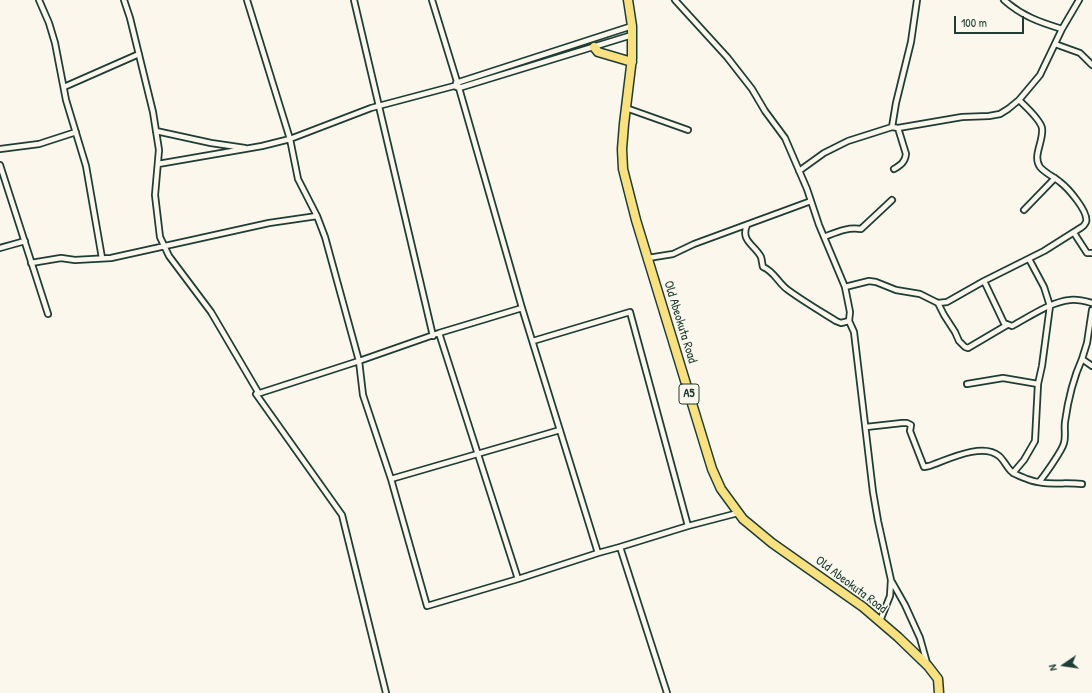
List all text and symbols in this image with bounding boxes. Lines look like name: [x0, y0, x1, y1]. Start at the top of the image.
scale bar: [956, 8, 1026, 34]
text: 100 m: [961, 14, 987, 31]
street label: Old Abeokuta Road: [660, 279, 700, 365]
road number: A5: [679, 384, 699, 404]
street label: Old Abeokuta Road: [812, 553, 890, 617]
north arrow: [1044, 645, 1084, 685]
text: N: [1045, 663, 1060, 672]

